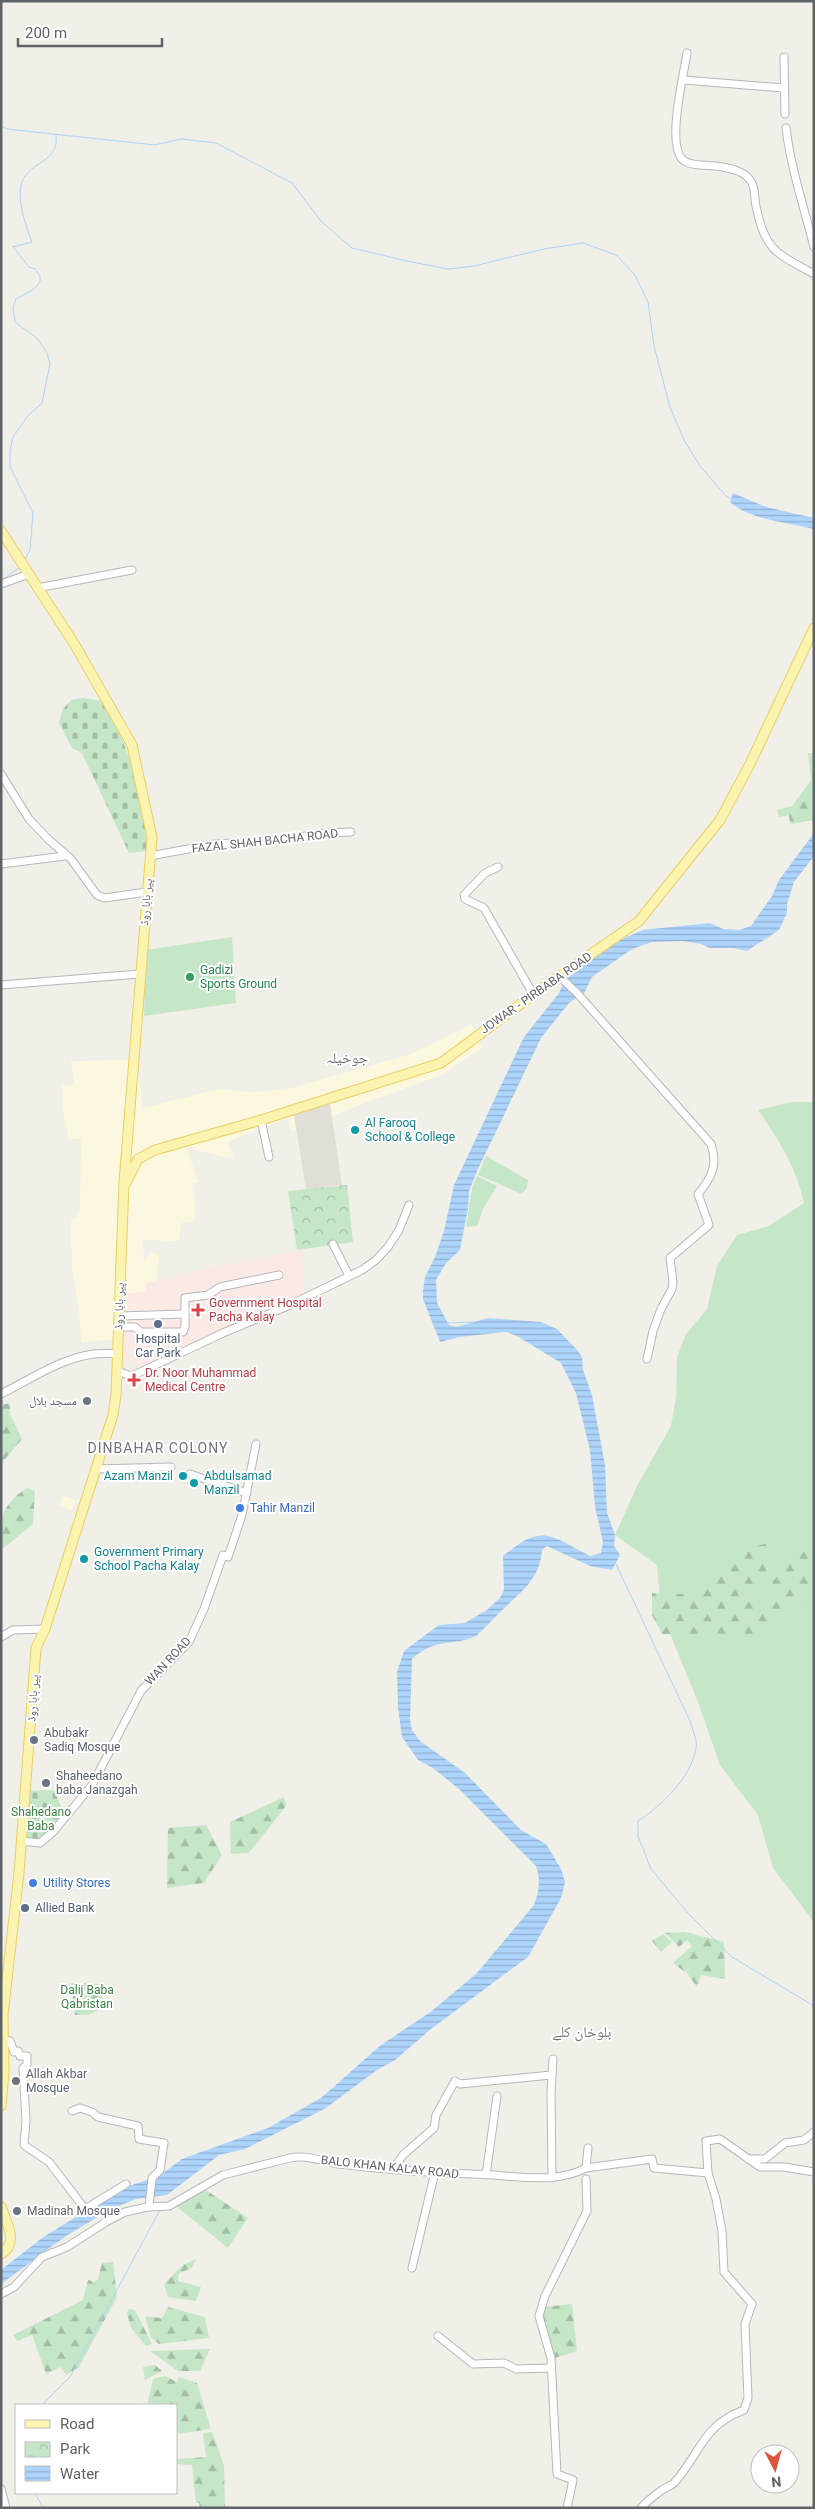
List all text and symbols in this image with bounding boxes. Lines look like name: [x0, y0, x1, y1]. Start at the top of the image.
scale bar: [18, 15, 161, 47]
text: 200 m: [25, 24, 67, 42]
street label: FAZAL SHAH BACHA ROAD: [191, 826, 339, 856]
street label: پیر بابا روڈ: [137, 877, 155, 926]
street label: JOWAR - PIRBABA ROAD: [478, 949, 595, 1037]
place label: Gadizi Sports Ground: [200, 963, 277, 991]
marker: Gadizi Sports Ground: [184, 971, 196, 983]
district label: جوخیلہ: [326, 1049, 369, 1067]
place label: Al Farooq School & College: [365, 1116, 455, 1144]
marker: Al Farooq School & College: [349, 1124, 361, 1136]
street label: پیر بابا روڈ: [111, 1282, 127, 1330]
place label: Government Hospital Pacha Kalay: [209, 1296, 322, 1324]
marker: Government Hospital Pacha Kalay: [191, 1303, 205, 1317]
marker: Hospital Car Park: [152, 1318, 164, 1330]
place label: Hospital Car Park: [135, 1332, 182, 1360]
place label: Dr. Noor Muhammad Medical Centre: [145, 1366, 256, 1394]
marker: Dr. Noor Muhammad Medical Centre: [127, 1373, 141, 1387]
place label: مسجد بلال: [29, 1394, 77, 1408]
marker: مسجد بلال: [81, 1395, 93, 1407]
district label: DINBAHAR COLONY: [88, 1440, 228, 1456]
place label: Azam Manzil: [104, 1469, 173, 1483]
place label: Abdulsamad Manzil: [204, 1469, 271, 1497]
marker: Azam Manzil: [177, 1470, 189, 1482]
marker: Abdulsamad Manzil: [188, 1477, 200, 1489]
place label: Tahir Manzil: [250, 1501, 315, 1515]
marker: Tahir Manzil: [234, 1502, 246, 1514]
place label: Government Primary School Pacha Kalay: [94, 1545, 204, 1573]
marker: Government Primary School Pacha Kalay: [78, 1553, 90, 1565]
street label: WAN ROAD: [142, 1634, 194, 1688]
street label: پیر بابا روڈ: [24, 1674, 42, 1722]
place label: Abubakr Sadiq Mosque: [44, 1726, 120, 1754]
marker: Abubakr Sadiq Mosque: [28, 1734, 40, 1746]
place label: Shaheedano baba Janazgah: [56, 1769, 138, 1797]
marker: Shaheedano baba Janazgah: [40, 1777, 52, 1789]
park label: Shahedano Baba: [11, 1805, 71, 1833]
place label: Utility Stores: [43, 1876, 110, 1890]
marker: Utility Stores: [27, 1877, 39, 1889]
place label: Allied Bank: [35, 1901, 95, 1915]
marker: Allied Bank: [19, 1902, 31, 1914]
park label: Dalij Baba Qabristan: [60, 1983, 114, 2011]
district label: بلوخان كلے: [553, 2023, 611, 2042]
place label: Allah Akbar Mosque: [26, 2067, 87, 2095]
marker: Allah Akbar Mosque: [10, 2075, 22, 2087]
street label: BALO KHAN KALAY ROAD: [320, 2153, 460, 2181]
place label: Madinah Mosque: [27, 2204, 120, 2218]
marker: Madinah Mosque: [11, 2205, 23, 2217]
legend: [15, 2404, 178, 2494]
text: Road: [60, 2415, 94, 2433]
text: Park: [60, 2440, 91, 2458]
north arrow: [750, 2444, 800, 2494]
text: Water: [60, 2465, 99, 2483]
text: N: [771, 2473, 782, 2490]

